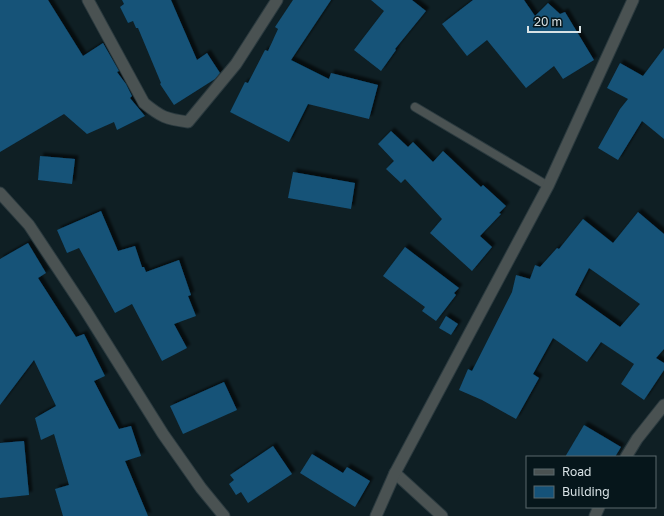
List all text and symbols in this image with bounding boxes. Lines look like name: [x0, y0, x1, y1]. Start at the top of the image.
scale bar: [528, 8, 580, 34]
text: 20 m: [534, 14, 562, 29]
legend: [526, 456, 656, 508]
text: Road: [562, 464, 591, 479]
text: Building: [562, 484, 610, 499]

